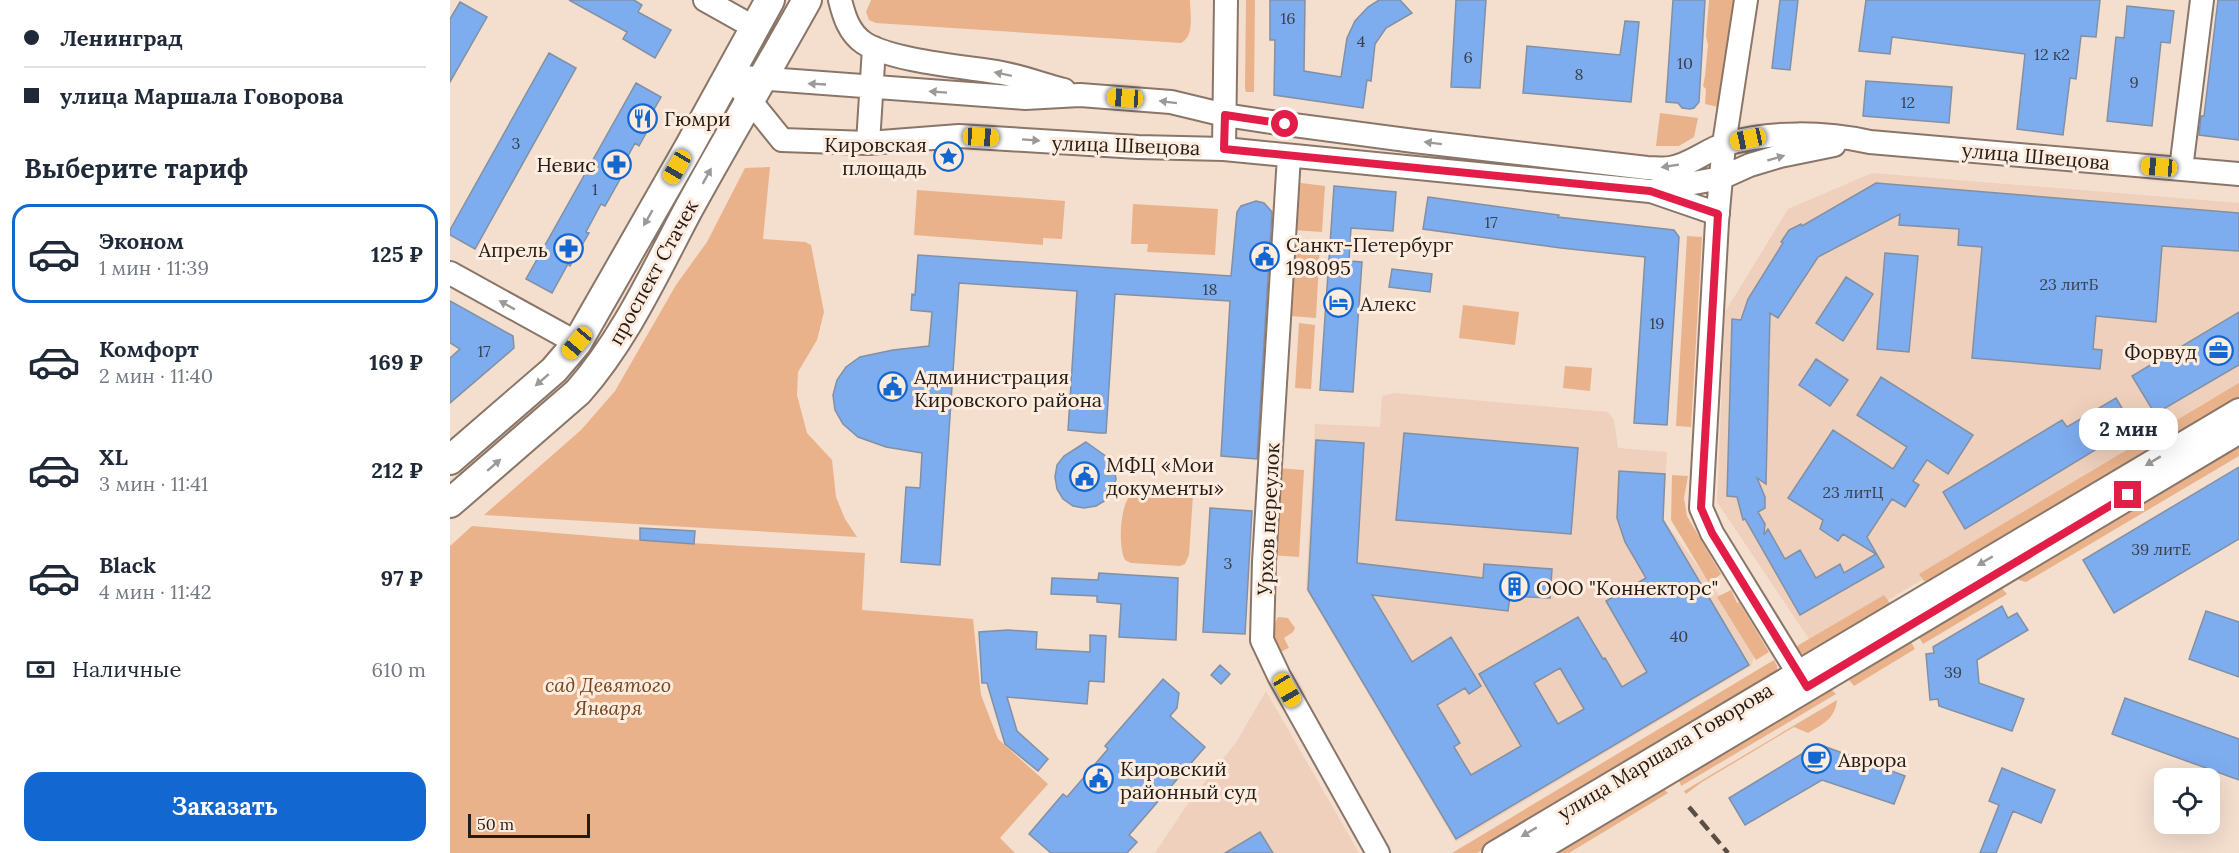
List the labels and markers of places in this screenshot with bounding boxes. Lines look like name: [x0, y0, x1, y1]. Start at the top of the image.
restaurant icon: Гюмри: [627, 102, 659, 134]
place label: Гюмри: [664, 106, 730, 131]
place label: Кировская площадь: [824, 132, 927, 180]
place icon: Кировская площадь: [932, 140, 964, 172]
pharmacy icon: Невис: [601, 148, 633, 180]
place label: Невис: [536, 152, 596, 177]
place label: Санкт-Петербург 198095: [1286, 232, 1453, 280]
pharmacy icon: Апрель: [553, 233, 585, 265]
place label: Апрель: [477, 237, 548, 262]
public building icon: Санкт-Петербург 198095: [1249, 240, 1281, 272]
hotel icon: Алекс: [1323, 287, 1355, 319]
place label: Алекс: [1359, 291, 1416, 316]
office icon: Форвуд: [2202, 335, 2234, 367]
place label: Форвуд: [2124, 339, 2197, 364]
place label: Администрация Кировского района: [913, 364, 1102, 412]
public building icon: Администрация Кировского района: [877, 371, 909, 403]
place label: МФЦ «Мои документы»: [1106, 452, 1224, 500]
public building icon: МФЦ «Мои документы»: [1069, 460, 1101, 492]
building icon: ООО "Коннекторс": [1499, 571, 1531, 603]
place label: ООО "Коннекторс": [1536, 575, 1718, 600]
cafe icon: Аврора: [1801, 743, 1833, 775]
place label: Аврора: [1837, 747, 1907, 772]
place label: Кировский районный суд: [1120, 756, 1257, 804]
public building icon: Кировский районный суд: [1083, 763, 1115, 795]

